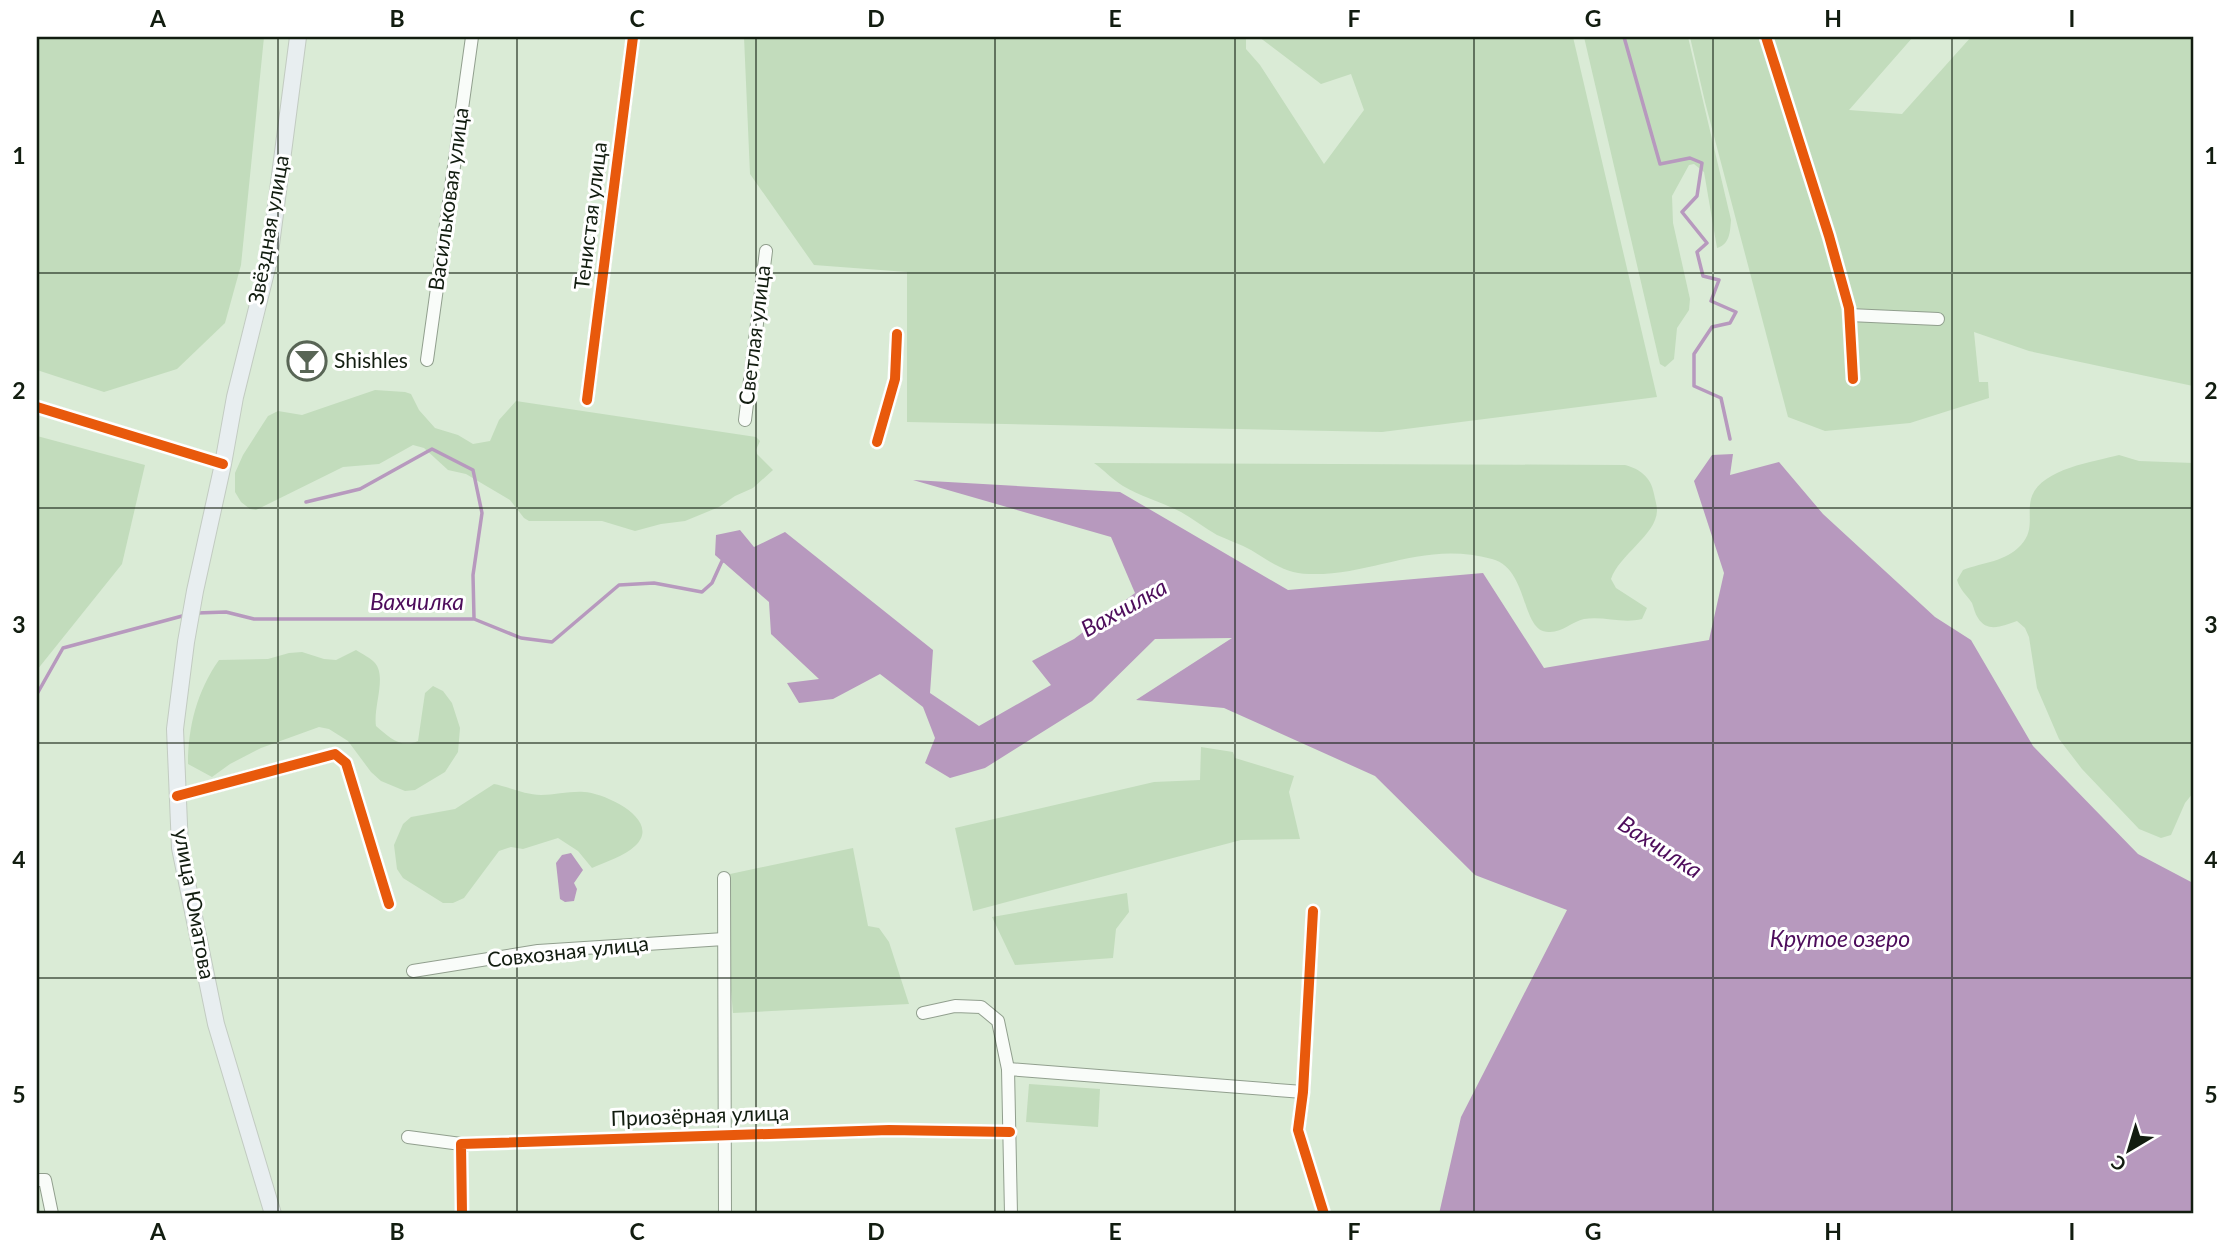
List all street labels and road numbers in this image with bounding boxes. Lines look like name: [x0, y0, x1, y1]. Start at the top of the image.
street label: Васильковая улица: [422, 106, 473, 292]
street label: Тенистая улица: [568, 140, 611, 291]
street label: Звёздная улица: [242, 153, 293, 306]
street label: Светлая улица: [733, 263, 774, 406]
street label: улица Юматова: [170, 827, 221, 981]
street label: Совхозная улица: [486, 930, 650, 971]
street label: Приозёрная улица: [610, 1099, 790, 1130]

